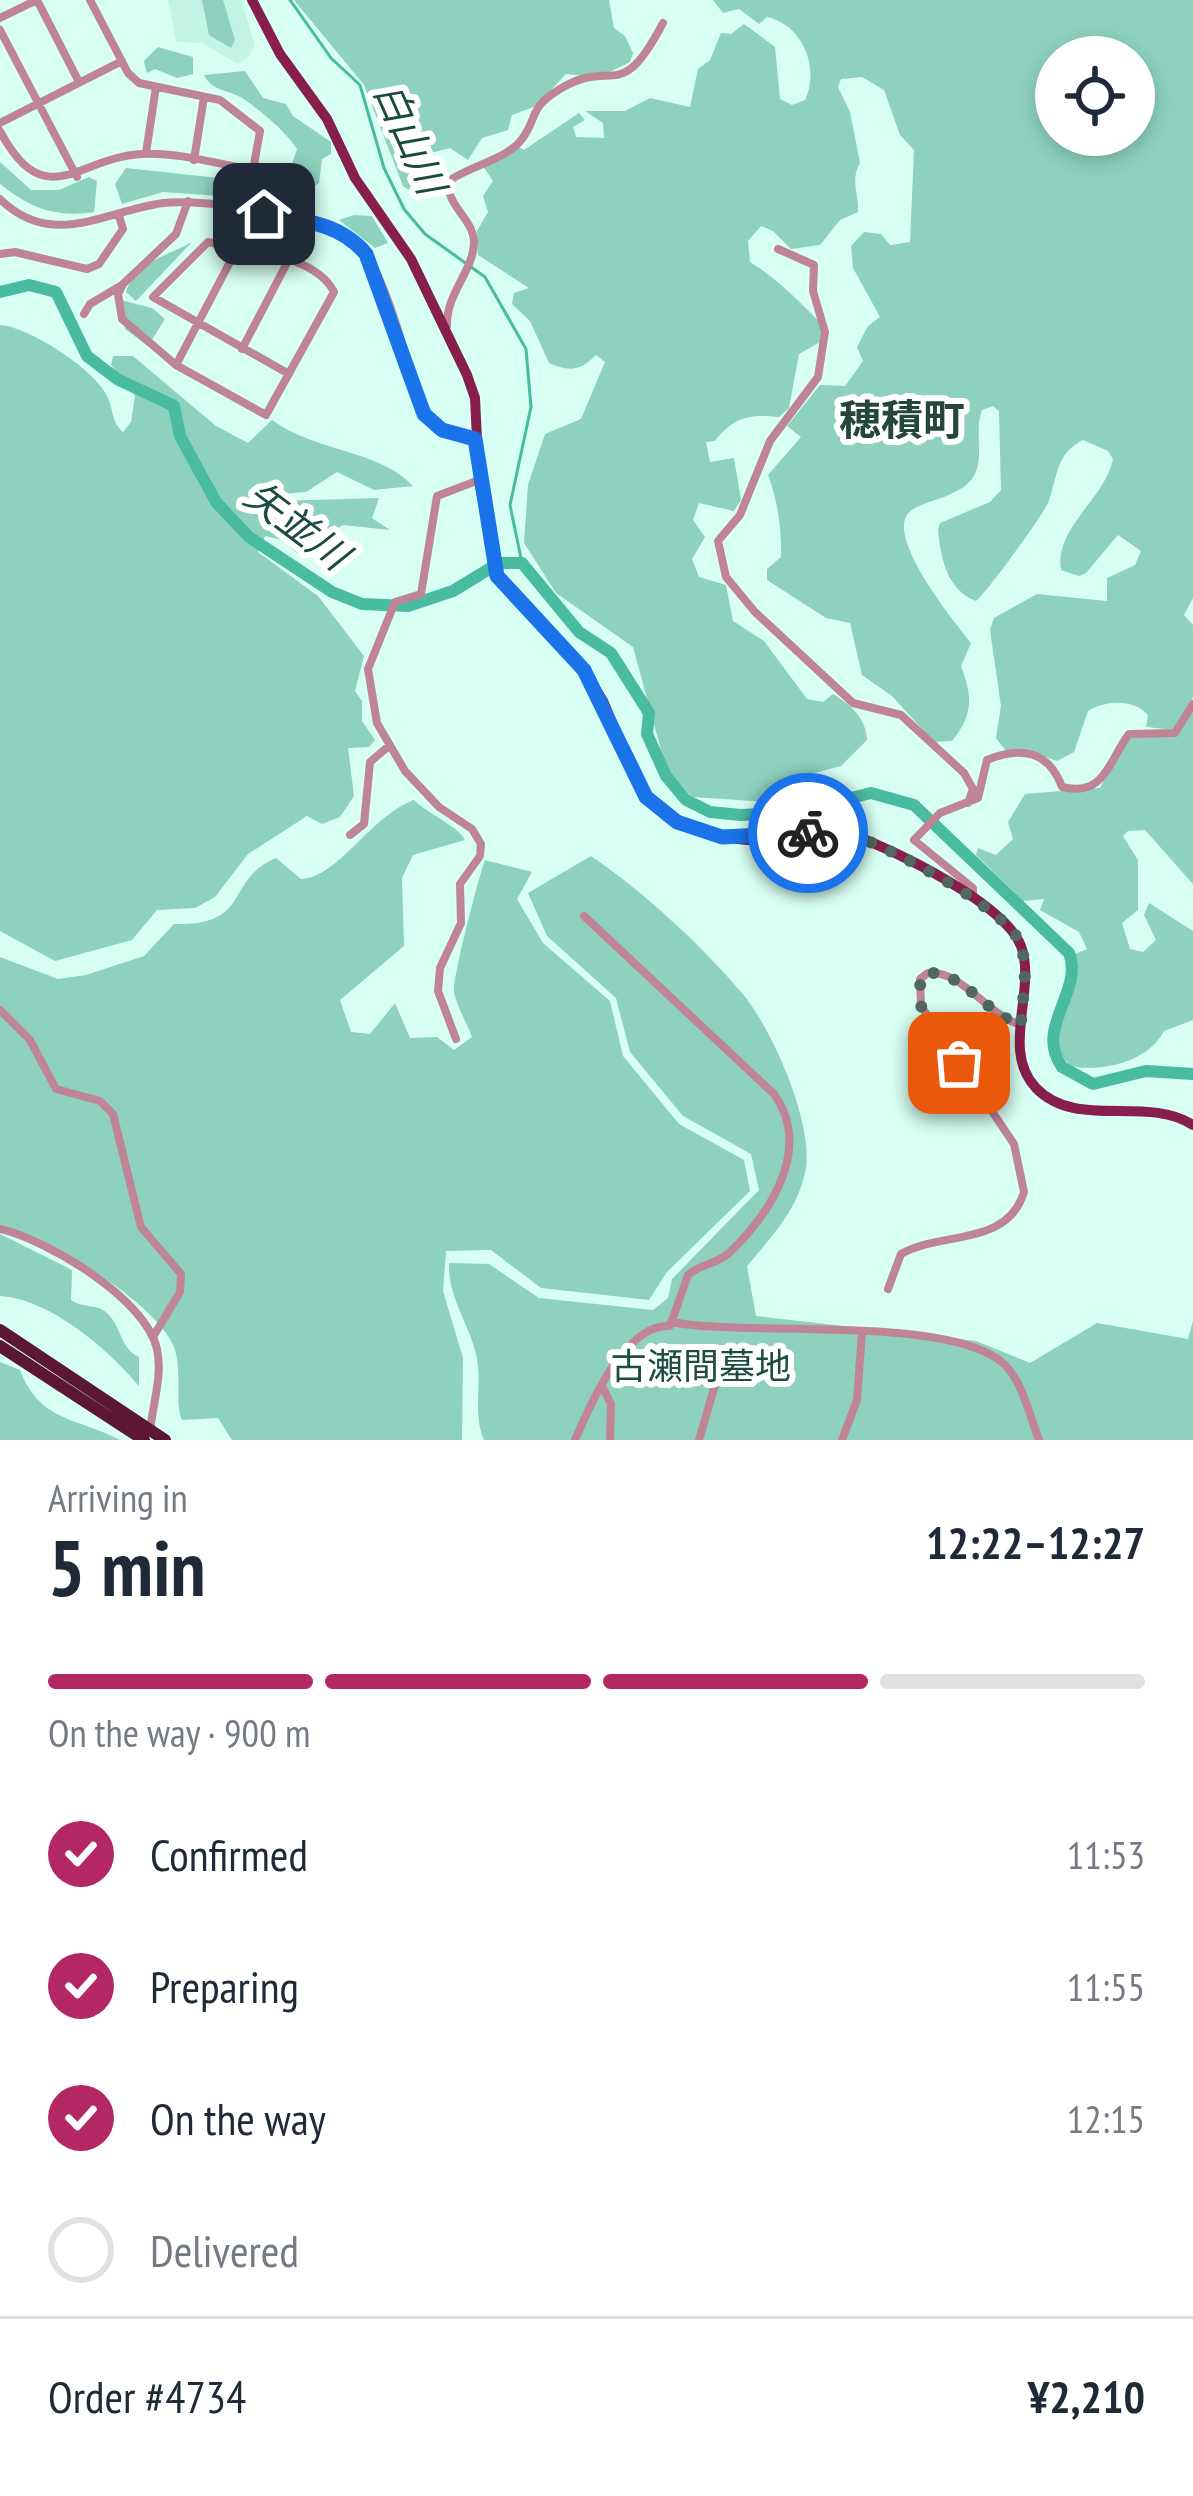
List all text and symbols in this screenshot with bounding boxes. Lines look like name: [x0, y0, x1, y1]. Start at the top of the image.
map controls: [1035, 36, 1155, 156]
button: locate: [1035, 36, 1155, 156]
water label: 白山川: [363, 74, 459, 205]
pin: [213, 163, 315, 265]
icon: home: [231, 181, 297, 247]
district label: 穂積町: [839, 392, 965, 447]
water label: 矢並川: [235, 469, 363, 583]
courier: [748, 773, 868, 893]
icon: bike: [775, 800, 841, 866]
pin: [908, 1012, 1010, 1114]
icon: bag: [926, 1030, 992, 1096]
park label: 古瀬間墓地: [611, 1342, 791, 1389]
text: Arriving in: [48, 1472, 188, 1523]
text: 12:22–12:27: [926, 1513, 1145, 1571]
text: 5 min: [48, 1517, 206, 1618]
text: On the way · 900 m: [48, 1707, 310, 1758]
icon: check: [48, 1821, 114, 1887]
text: Confirmed: [150, 1825, 308, 1883]
text: 11:53: [1067, 1829, 1145, 1880]
icon: check: [48, 1953, 114, 2019]
text: Preparing: [150, 1957, 299, 2015]
text: 11:55: [1067, 1961, 1145, 2012]
icon: check: [48, 2085, 114, 2151]
text: On the way: [150, 2089, 326, 2147]
text: 12:15: [1067, 2093, 1145, 2144]
text: Delivered: [150, 2221, 299, 2279]
text: Order #4734: [48, 2367, 246, 2425]
text: ¥2,210: [1028, 2367, 1145, 2425]

